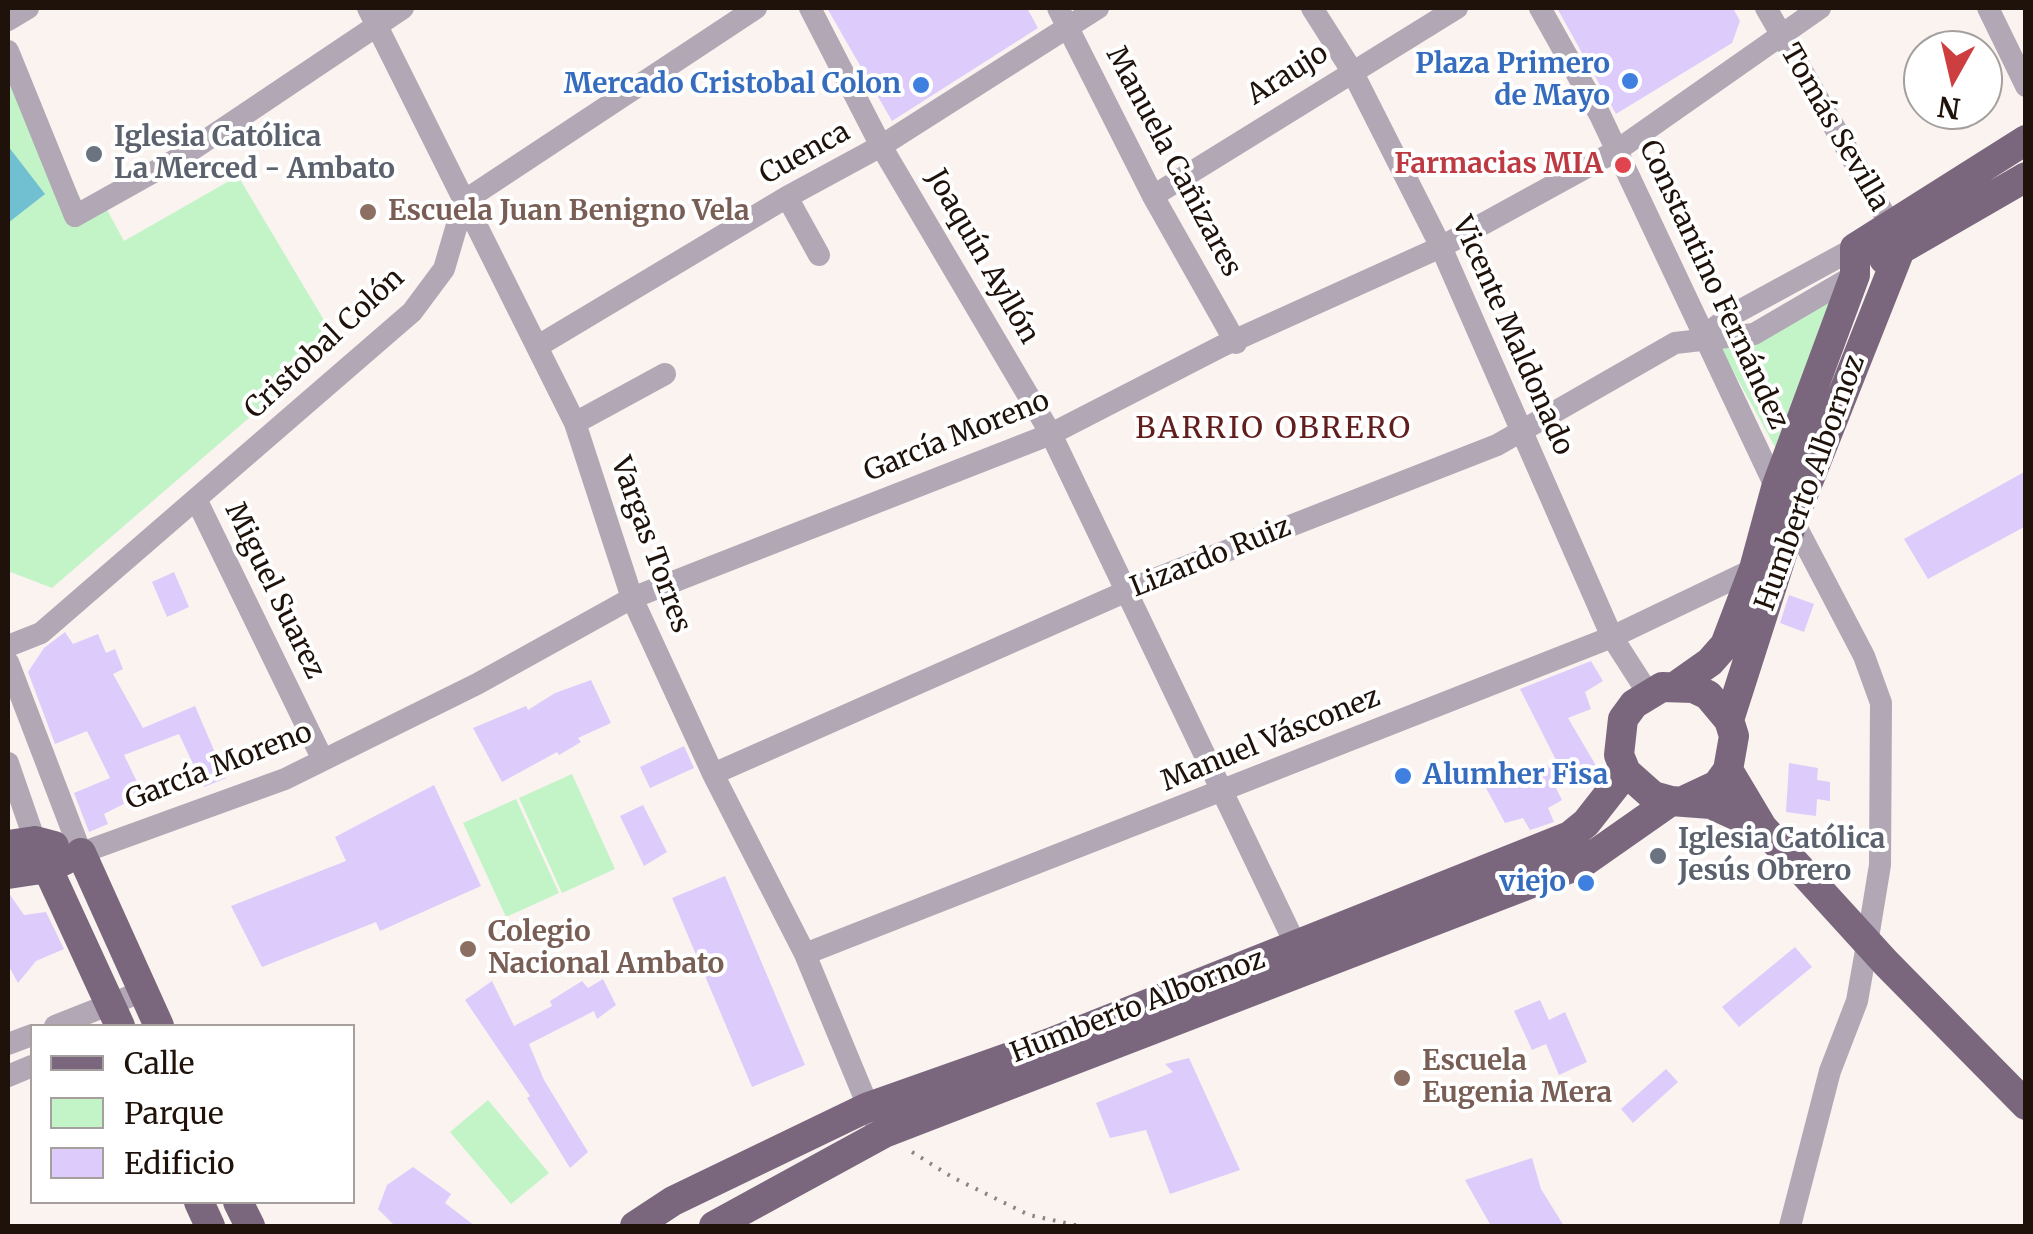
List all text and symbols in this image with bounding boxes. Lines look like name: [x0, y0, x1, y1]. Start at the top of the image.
north arrow: [1903, 30, 2003, 130]
street label: Araujo: [1241, 37, 1335, 113]
street label: Tomás Sevilla: [1773, 38, 1895, 218]
street label: Manuela Cañizares: [1098, 41, 1248, 283]
place label: Plaza Primero de Mayo: [1415, 48, 1610, 114]
place label: Mercado Cristobal Colon: [564, 68, 901, 102]
marker: Plaza Primero de Mayo: [1619, 70, 1641, 92]
marker: Mercado Cristobal Colon: [910, 74, 932, 96]
text: N: [1936, 88, 1963, 127]
street label: Cuenca: [754, 116, 856, 192]
place label: Iglesia Católica La Merced - Ambato: [114, 121, 395, 187]
street label: Constantino Fernández: [1631, 135, 1795, 435]
marker: Iglesia Católica La Merced - Ambato: [83, 143, 105, 165]
place label: Farmacias MIA: [1394, 148, 1603, 182]
marker: Farmacias MIA: [1612, 154, 1634, 176]
street label: Joaquín Ayllón: [919, 164, 1045, 350]
place label: Escuela Juan Benigno Vela: [388, 195, 750, 229]
marker: Escuela Juan Benigno Vela: [357, 201, 379, 223]
street label: Vicente Maldonado: [1444, 211, 1580, 461]
street label: Cristobal Colón: [238, 262, 412, 426]
street label: Humberto Albornoz: [1749, 351, 1873, 615]
street label: García Moreno: [859, 385, 1055, 489]
district label: BARRIO OBRERO: [1135, 412, 1413, 448]
street label: Vargas Torres: [603, 453, 697, 637]
street label: Miguel Suarez: [217, 498, 331, 684]
street label: Lizardo Ruiz: [1126, 511, 1296, 605]
street label: Manuel Vásconez: [1157, 681, 1385, 799]
street label: García Moreno: [121, 716, 317, 818]
place label: Alumher Fisa: [1423, 759, 1608, 793]
marker: Alumher Fisa: [1392, 765, 1414, 787]
place label: Iglesia Católica Jesús Obrero: [1678, 823, 1885, 889]
marker: Iglesia Católica Jesús Obrero: [1647, 845, 1669, 867]
place label: viejo: [1499, 866, 1566, 900]
marker: viejo: [1575, 872, 1597, 894]
place label: Colegio Nacional Ambato: [488, 916, 724, 982]
marker: Colegio Nacional Ambato: [457, 938, 479, 960]
street label: Humberto Albornoz: [1006, 943, 1270, 1071]
legend: [30, 1024, 355, 1204]
text: Calle: [124, 1044, 194, 1082]
place label: Escuela Eugenia Mera: [1422, 1045, 1612, 1111]
marker: Escuela Eugenia Mera: [1391, 1067, 1413, 1089]
text: Parque: [124, 1094, 224, 1132]
text: Edificio: [124, 1144, 235, 1182]

